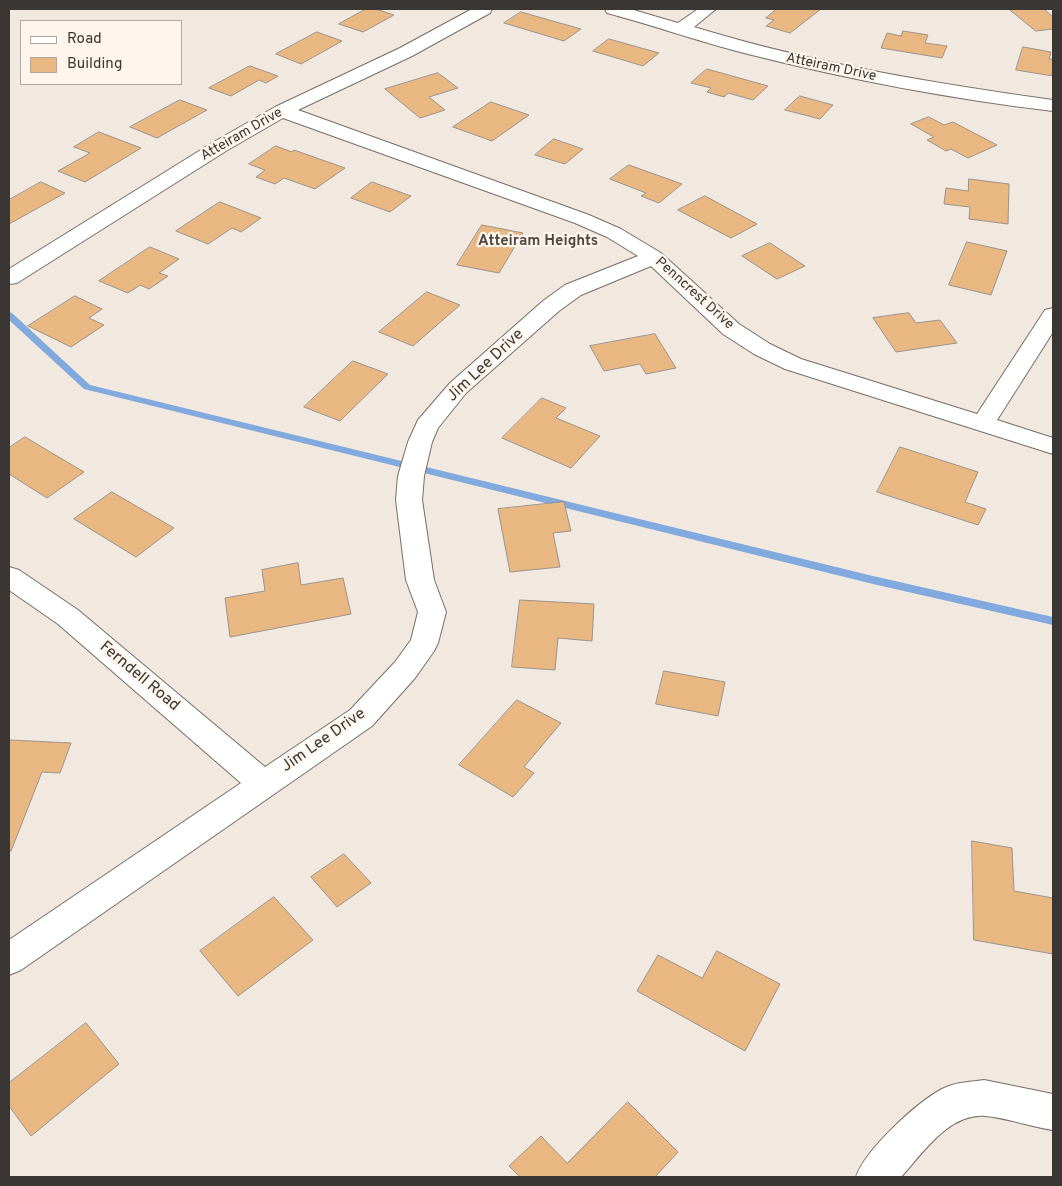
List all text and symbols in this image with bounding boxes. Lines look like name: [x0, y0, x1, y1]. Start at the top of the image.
legend: [20, 20, 182, 85]
text: Road: [67, 30, 102, 49]
street label: Atteiram Drive: [784, 50, 878, 86]
text: Building: [67, 55, 122, 74]
street label: Atteiram Drive: [198, 105, 286, 165]
district label: Atteiram Heights: [478, 233, 598, 251]
street label: Penncrest Drive: [651, 254, 737, 334]
street label: Jim Lee Drive: [444, 325, 528, 407]
street label: Ferndell Road: [95, 638, 183, 716]
street label: Jim Lee Drive: [278, 705, 370, 777]

